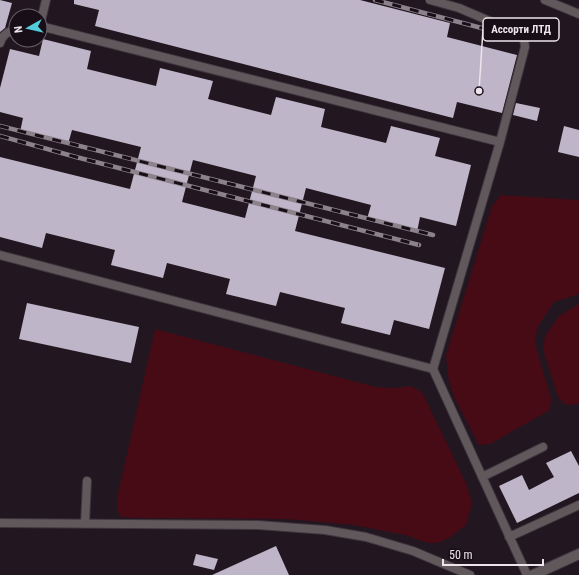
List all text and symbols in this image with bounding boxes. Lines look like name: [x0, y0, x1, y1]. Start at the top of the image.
north arrow: [8, 8, 48, 48]
callout: Ассорти ЛТД: [483, 18, 559, 41]
text: Ассорти ЛТД: [491, 23, 552, 36]
text: N: [12, 25, 25, 34]
scale bar: [443, 541, 543, 567]
text: 50 m: [449, 548, 473, 562]

